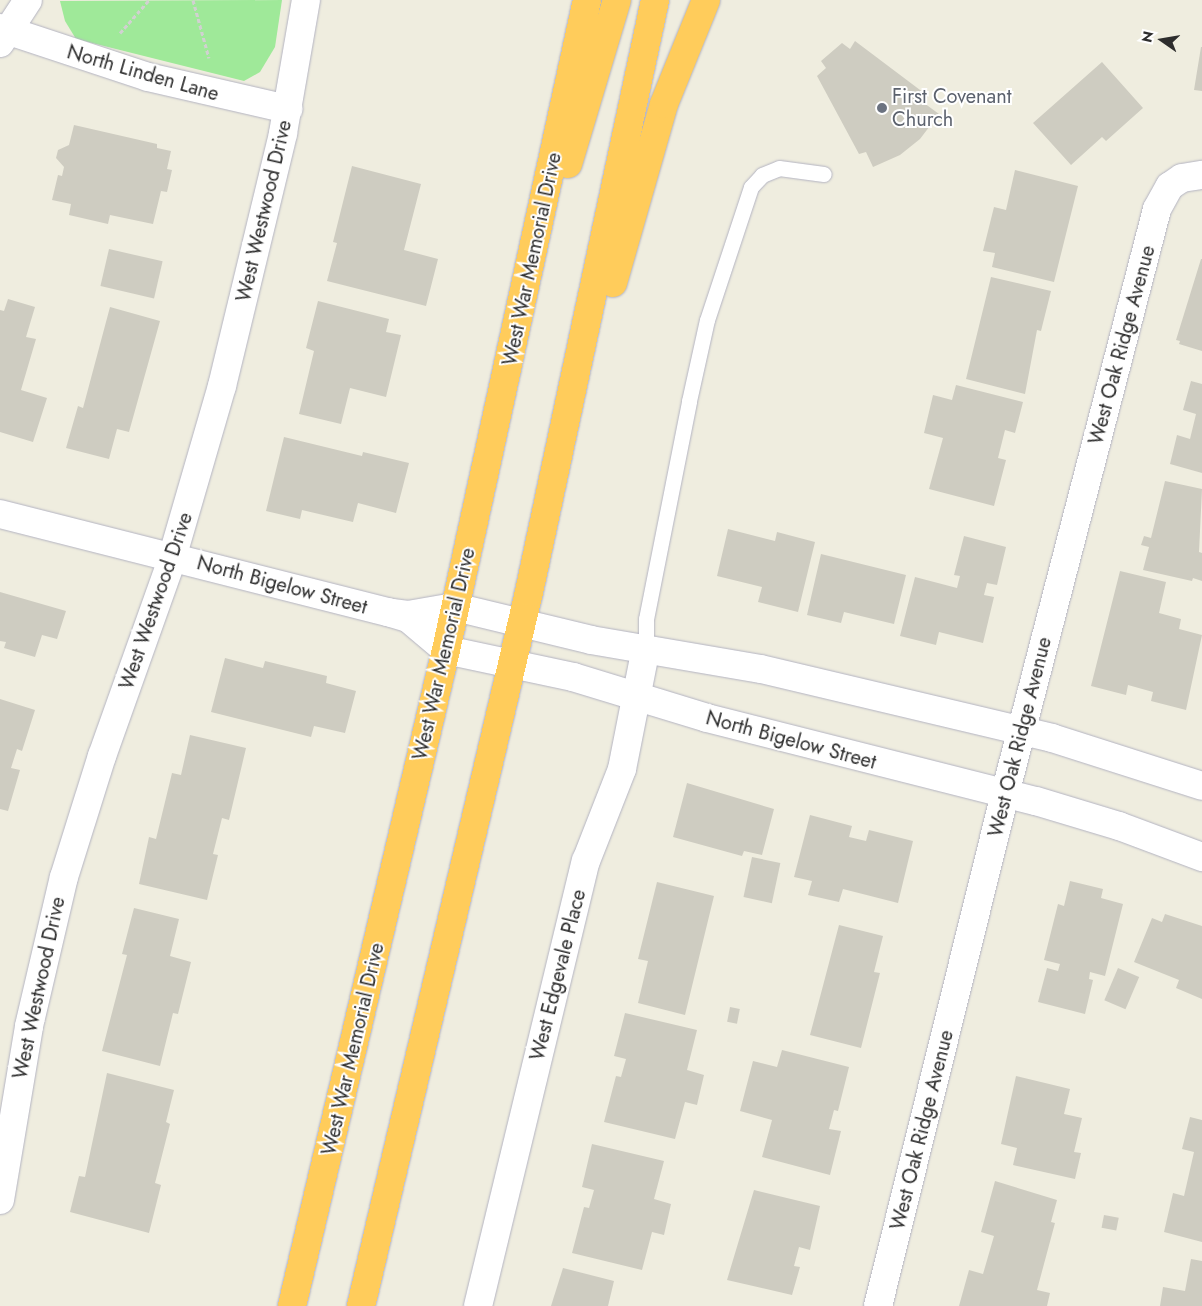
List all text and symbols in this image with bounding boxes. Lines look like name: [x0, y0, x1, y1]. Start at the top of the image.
north arrow: [1137, 15, 1187, 65]
text: N: [1136, 29, 1158, 44]
street label: North Linden Lane: [64, 40, 222, 106]
place label: First Covenant Church: [892, 84, 1011, 131]
marker: First Covenant Church: [876, 102, 888, 114]
street label: West Westwood Drive: [231, 118, 297, 304]
street label: West War Memorial Drive: [498, 150, 566, 368]
street label: West Oak Ridge Avenue: [1084, 243, 1160, 447]
street label: West Westwood Drive: [114, 509, 198, 693]
street label: West War Memorial Drive: [408, 545, 480, 763]
street label: North Bigelow Street: [194, 551, 370, 619]
street label: West Oak Ridge Avenue: [984, 634, 1056, 840]
street label: North Bigelow Street: [703, 706, 879, 774]
street label: West Edgevale Place: [525, 887, 591, 1063]
street label: West Westwood Drive: [8, 895, 70, 1081]
street label: West War Memorial Drive: [317, 940, 389, 1158]
street label: West Oak Ridge Avenue: [886, 1027, 958, 1233]

